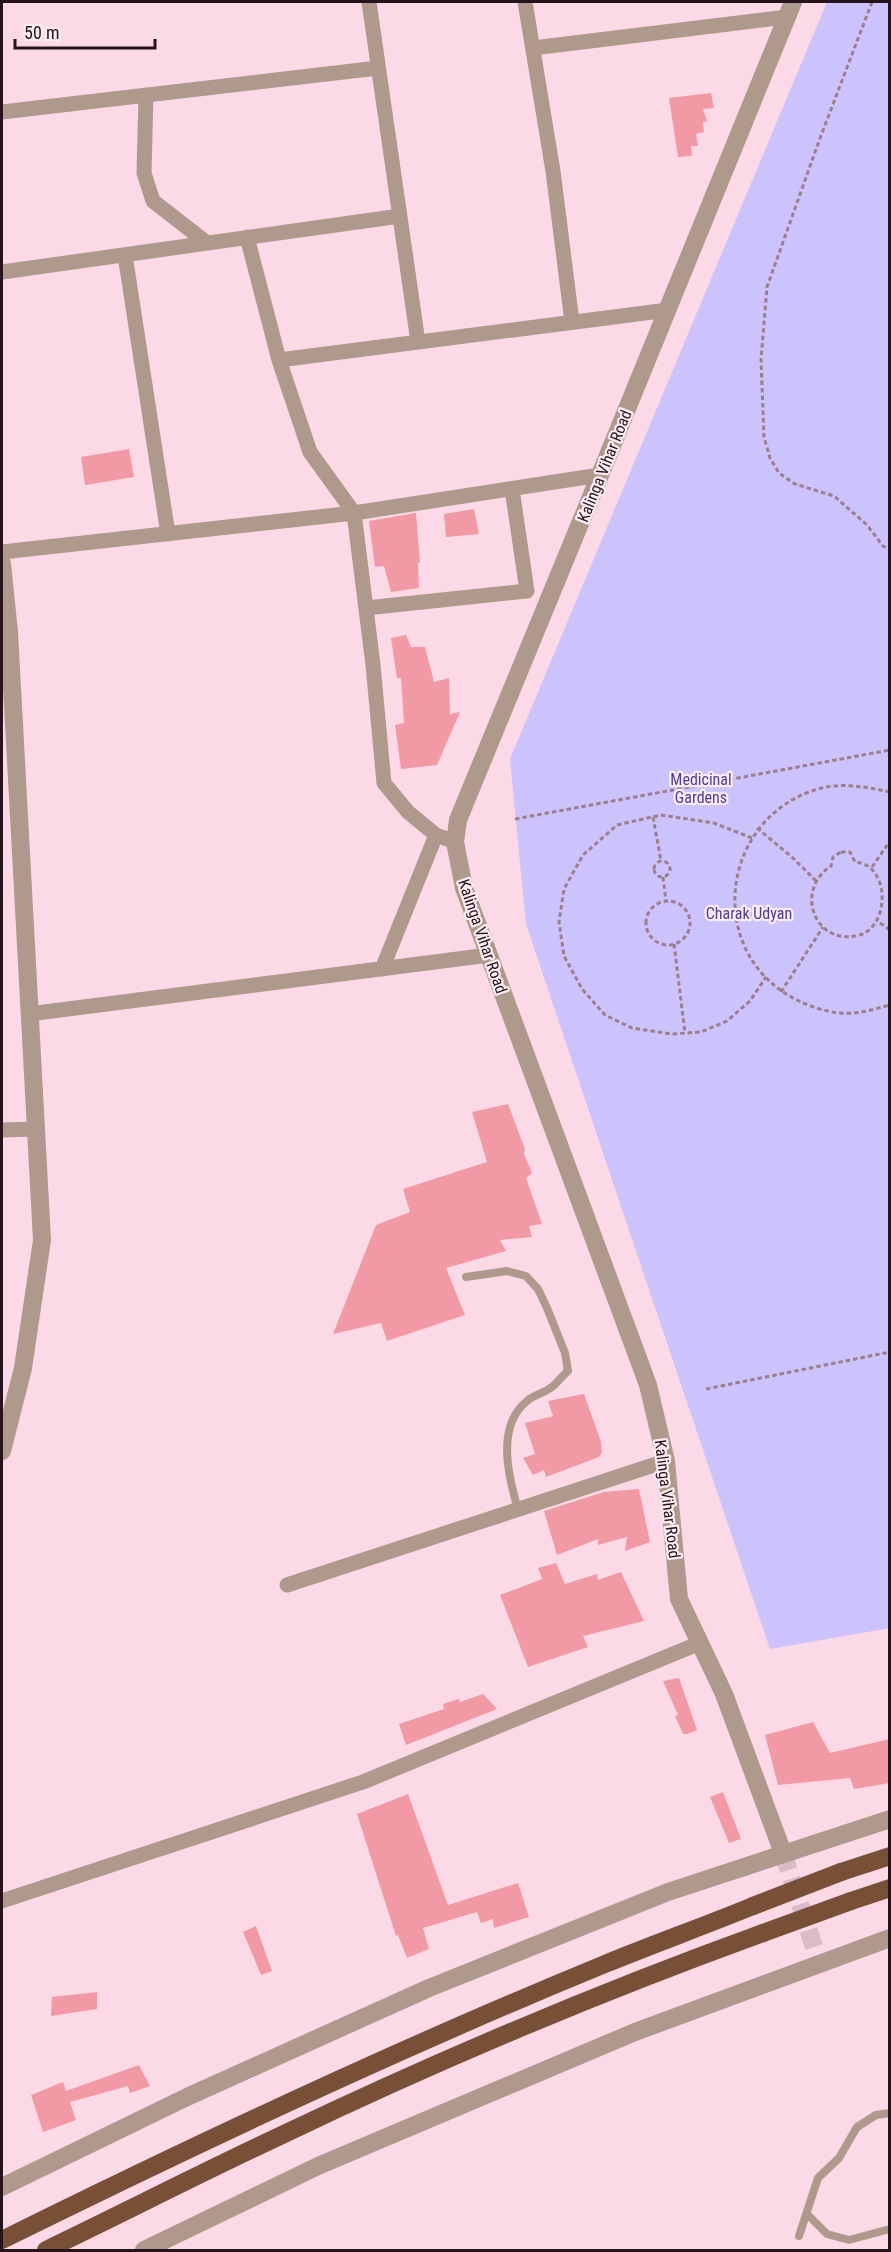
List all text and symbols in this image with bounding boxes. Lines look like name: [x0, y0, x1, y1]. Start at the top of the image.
scale bar: [15, 12, 154, 50]
text: 50 m: [24, 22, 59, 43]
street label: Kalinga Vihar Road: [573, 407, 636, 525]
park label: Medicinal Gardens: [670, 770, 732, 807]
street label: Kalinga Vihar Road: [454, 877, 511, 996]
park label: Charak Udyan: [706, 904, 792, 923]
street label: Kalinga Vihar Road: [651, 1439, 684, 1559]

